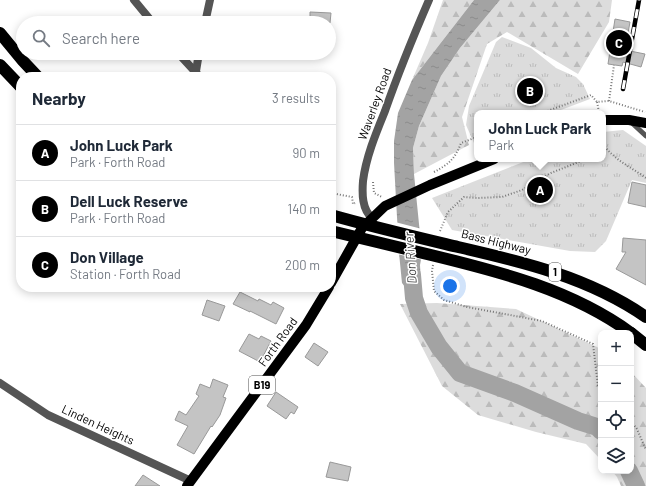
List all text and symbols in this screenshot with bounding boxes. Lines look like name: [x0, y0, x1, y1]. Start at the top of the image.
search box: [16, 16, 336, 60]
icon: search: [30, 27, 52, 49]
pin: C: [606, 28, 632, 58]
text: Search here: [62, 29, 140, 47]
street label: Waverley Road: [355, 66, 394, 142]
pin: B: [517, 76, 543, 106]
text: Nearby: [32, 88, 86, 108]
text: 3 results: [272, 90, 320, 106]
popup: [474, 110, 606, 162]
text: John Luck Park: [489, 119, 591, 137]
text: John Luck Park: [70, 136, 173, 154]
text: Park: [489, 137, 514, 153]
text: A: [41, 145, 49, 161]
text: 90 m: [293, 145, 320, 161]
text: Park · Forth Road: [70, 154, 165, 170]
pin: A: [527, 175, 553, 205]
text: Dell Luck Reserve: [70, 192, 188, 210]
text: B: [41, 201, 49, 217]
text: 140 m: [288, 201, 320, 217]
text: Park · Forth Road: [70, 210, 165, 226]
street label: Bass Highway: [460, 226, 533, 257]
water label: Don River: [400, 231, 420, 285]
text: Don Village: [70, 248, 144, 266]
text: C: [41, 257, 49, 273]
text: 200 m: [285, 257, 320, 273]
road number: 1: [549, 263, 561, 281]
text: Station · Forth Road: [70, 266, 181, 282]
your location: [440, 276, 460, 296]
street label: Forth Road: [255, 314, 300, 369]
map controls: [598, 330, 634, 474]
button: +: [598, 330, 634, 366]
button: −: [598, 366, 634, 402]
road number: B19: [249, 376, 275, 394]
street label: Linden Heights: [60, 401, 137, 447]
button: locate: [598, 402, 634, 438]
button: layers: [598, 438, 634, 474]

